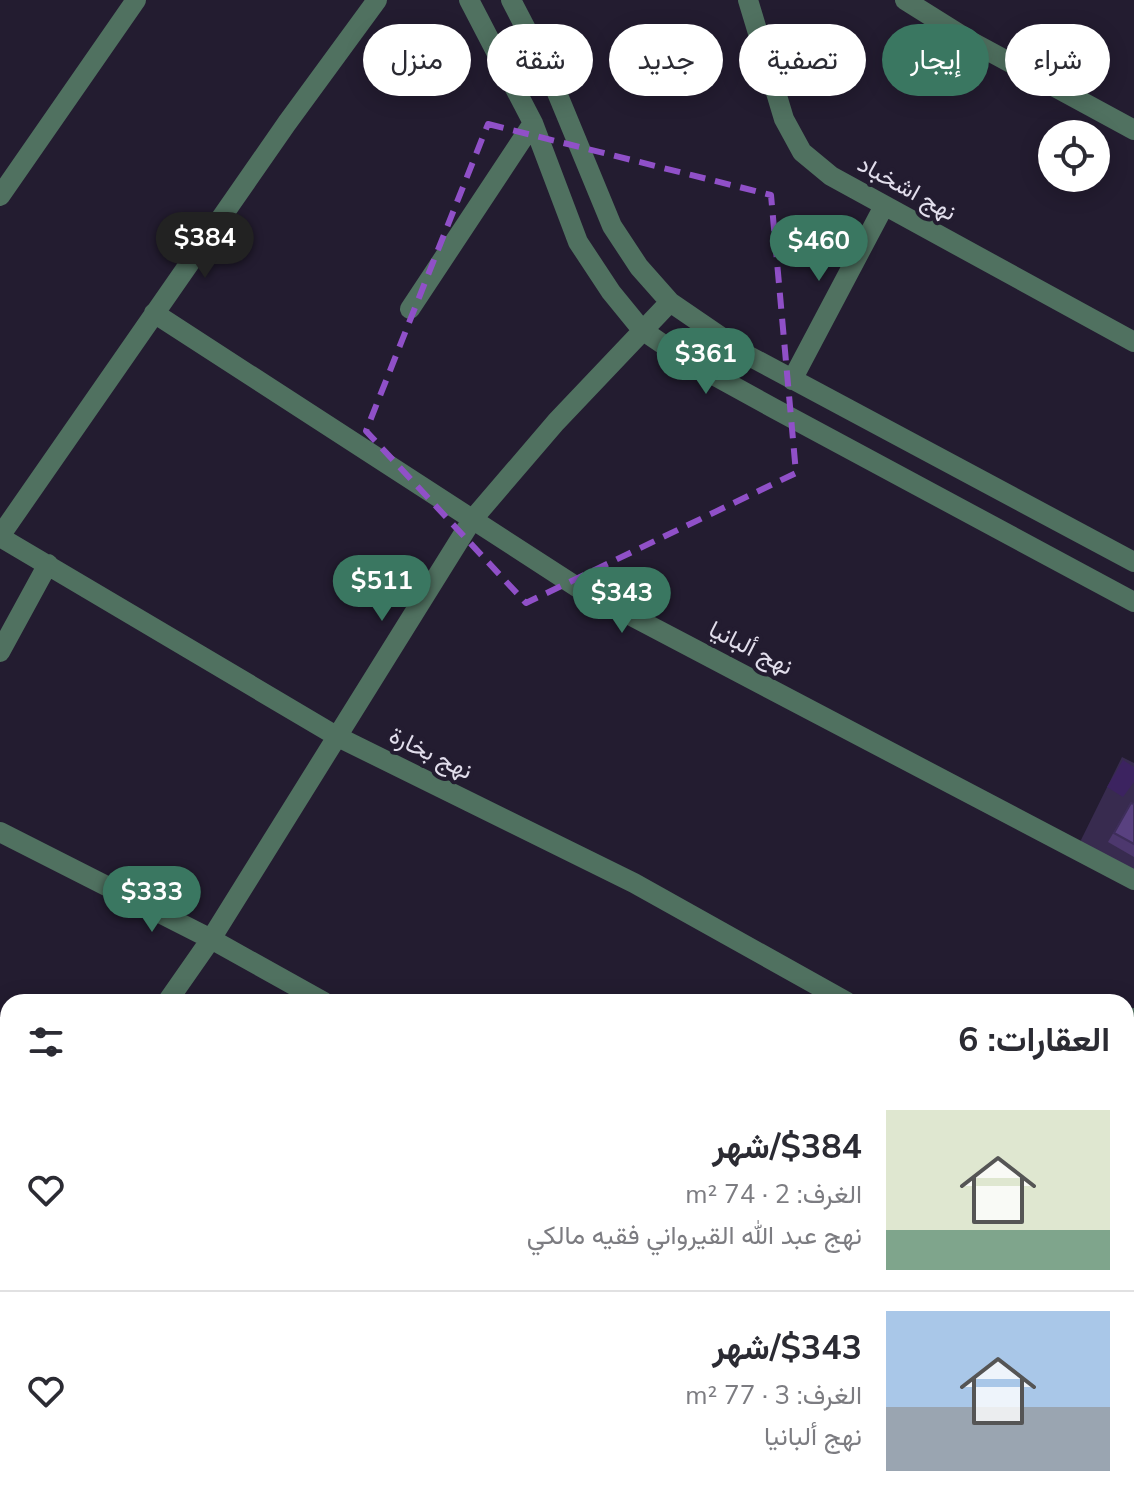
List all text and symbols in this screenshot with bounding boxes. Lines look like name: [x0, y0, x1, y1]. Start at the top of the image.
chip: منزل: [363, 24, 471, 96]
chip: شقة: [487, 24, 593, 96]
chip: جديد: [609, 24, 723, 96]
chip: تصفية: [739, 24, 866, 96]
chip: إيجار: [882, 24, 989, 96]
chip: شراء: [1005, 24, 1110, 96]
map controls: [1038, 120, 1110, 192]
button: locate: [1038, 120, 1110, 192]
street label: نهج اشخباد: [851, 148, 962, 229]
pin: $384: [158, 212, 252, 280]
pin: $460: [772, 215, 866, 283]
text: $384: [174, 220, 236, 255]
text: $460: [788, 223, 850, 258]
pin: $361: [659, 328, 753, 396]
text: $361: [675, 336, 737, 371]
pin: $511: [335, 555, 429, 623]
text: $511: [351, 563, 413, 598]
pin: $343: [575, 567, 669, 635]
text: $343: [591, 575, 653, 610]
street label: نهج ألبانيا: [703, 613, 799, 684]
street label: نهج بخارة: [384, 719, 478, 788]
pin: $333: [105, 866, 199, 934]
text: $333: [121, 874, 183, 909]
text: العقارات: 6: [958, 1017, 1110, 1063]
icon: filters: [24, 1020, 68, 1064]
text: $384/شهر: [712, 1124, 862, 1170]
icon: home: [950, 1142, 1046, 1238]
icon: heart: [24, 1168, 68, 1212]
text: الغرف: 2 · 74 m²: [685, 1177, 862, 1212]
text: نهج عبد الله القيرواني فقيه مالكي: [527, 1218, 862, 1253]
text: $343/شهر: [712, 1325, 862, 1371]
icon: home: [950, 1343, 1046, 1439]
icon: heart: [24, 1369, 68, 1413]
text: الغرف: 3 · 77 m²: [685, 1378, 862, 1413]
text: نهج ألبانيا: [764, 1419, 862, 1454]

